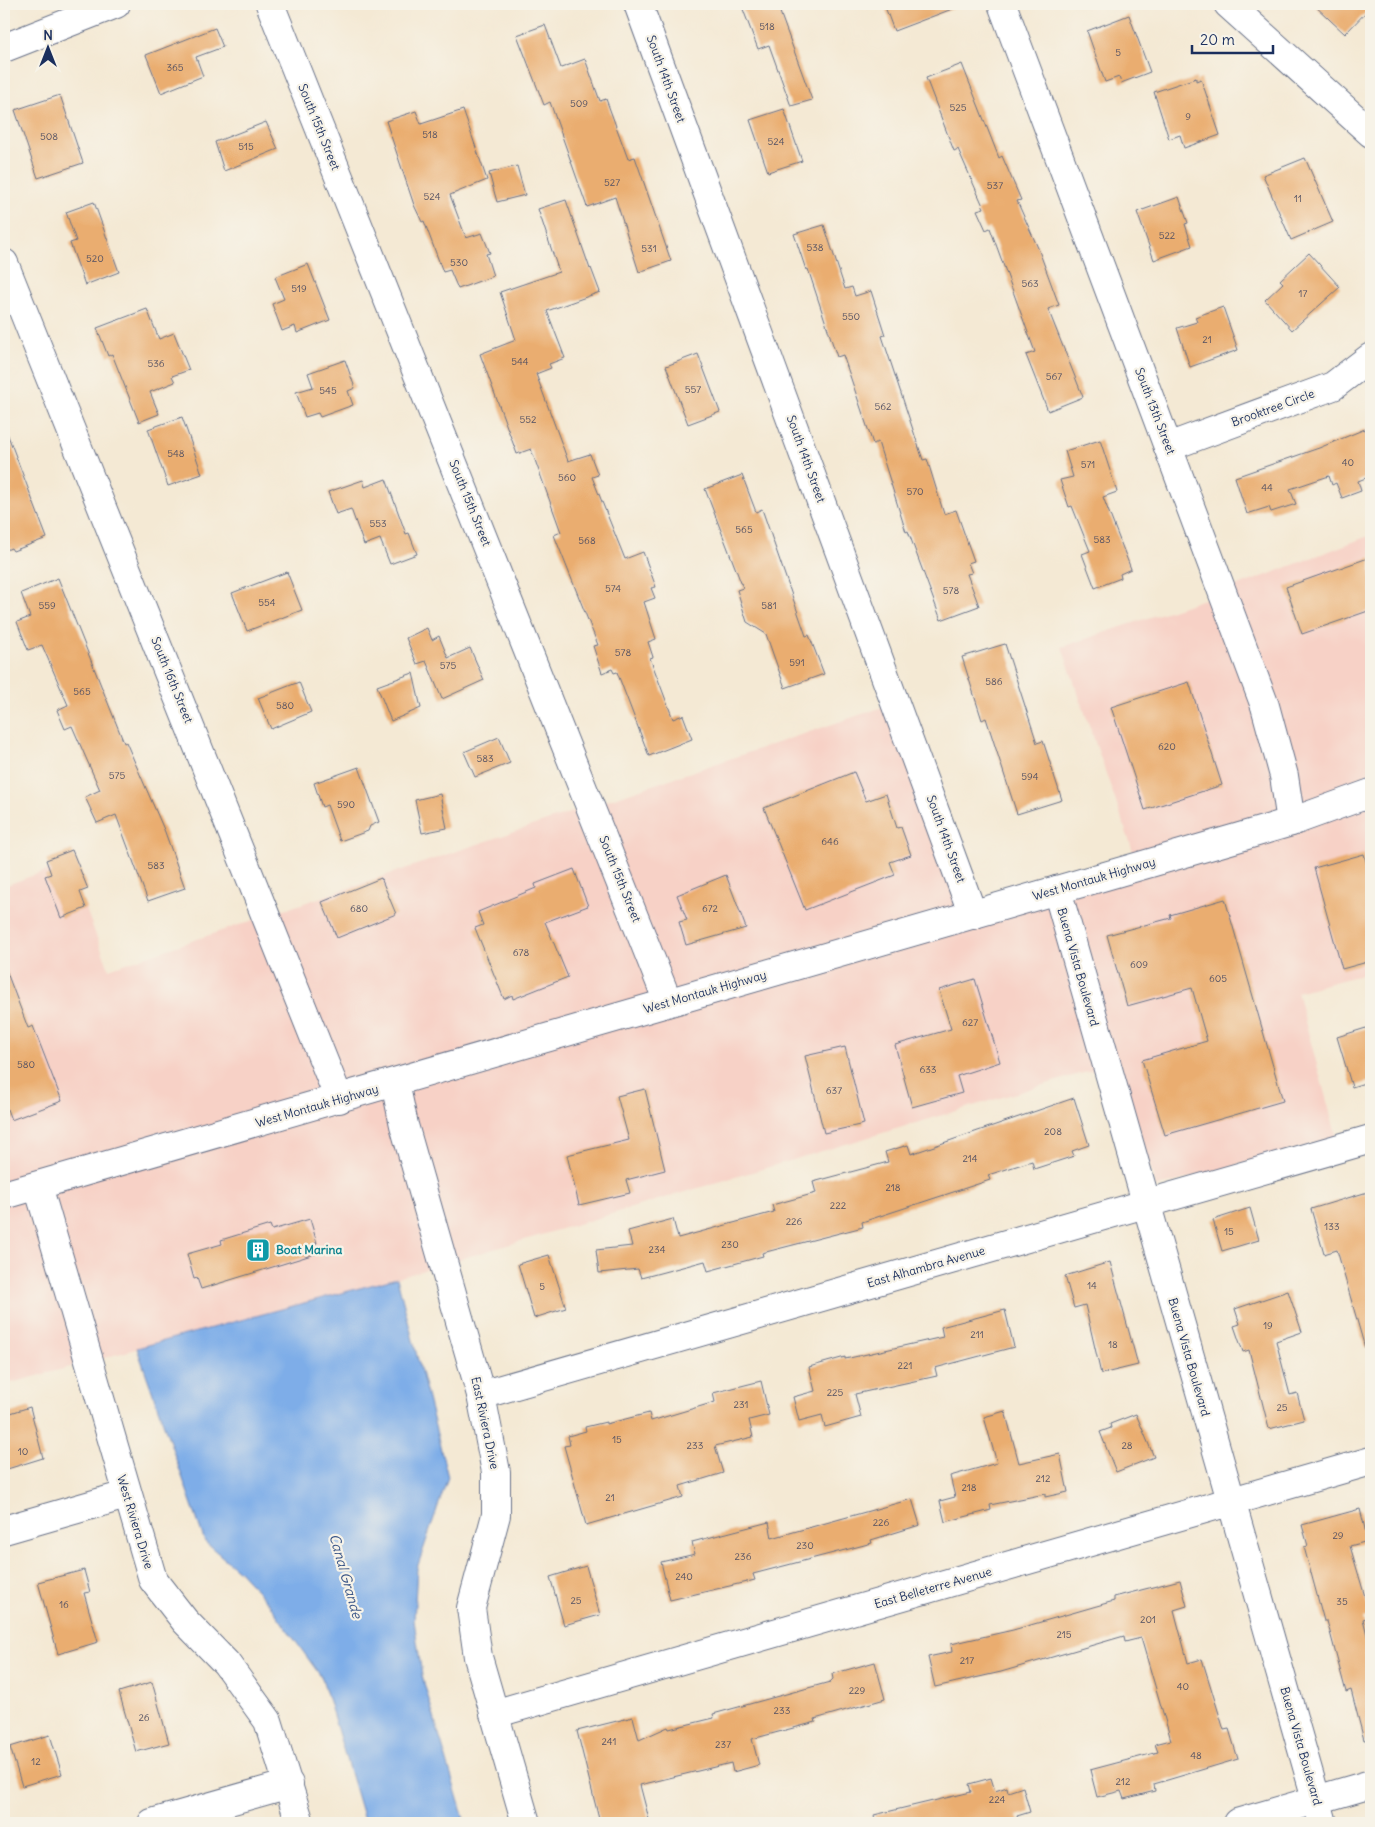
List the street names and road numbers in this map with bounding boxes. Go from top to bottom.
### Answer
street label: South 14th Street [644,33,689,125]
street label: South 15th Street [295,81,344,172]
street label: South 13th Street [1132,365,1179,456]
street label: Brooktree Circle [1229,386,1316,430]
street label: South 14th Street [784,413,829,505]
street label: South 15th Street [446,457,495,548]
street label: South 16th Street [148,634,197,725]
street label: South 14th Street [924,793,969,885]
street label: South 15th Street [596,833,645,924]
street label: West Montauk Highway [1031,854,1157,903]
street label: Buena Vista Boulevard [1054,906,1103,1028]
street label: West Montauk Highway [642,967,768,1016]
street label: West Montauk Highway [254,1081,380,1130]
street label: East Alhambra Avenue [865,1242,987,1291]
street label: Buena Vista Boulevard [1165,1296,1214,1418]
street label: East Riviera Drive [468,1375,503,1471]
street label: West Riviera Drive [114,1473,157,1571]
street label: East Belleterre Avenue [872,1564,993,1611]
street label: Buena Vista Boulevard [1277,1685,1326,1807]

